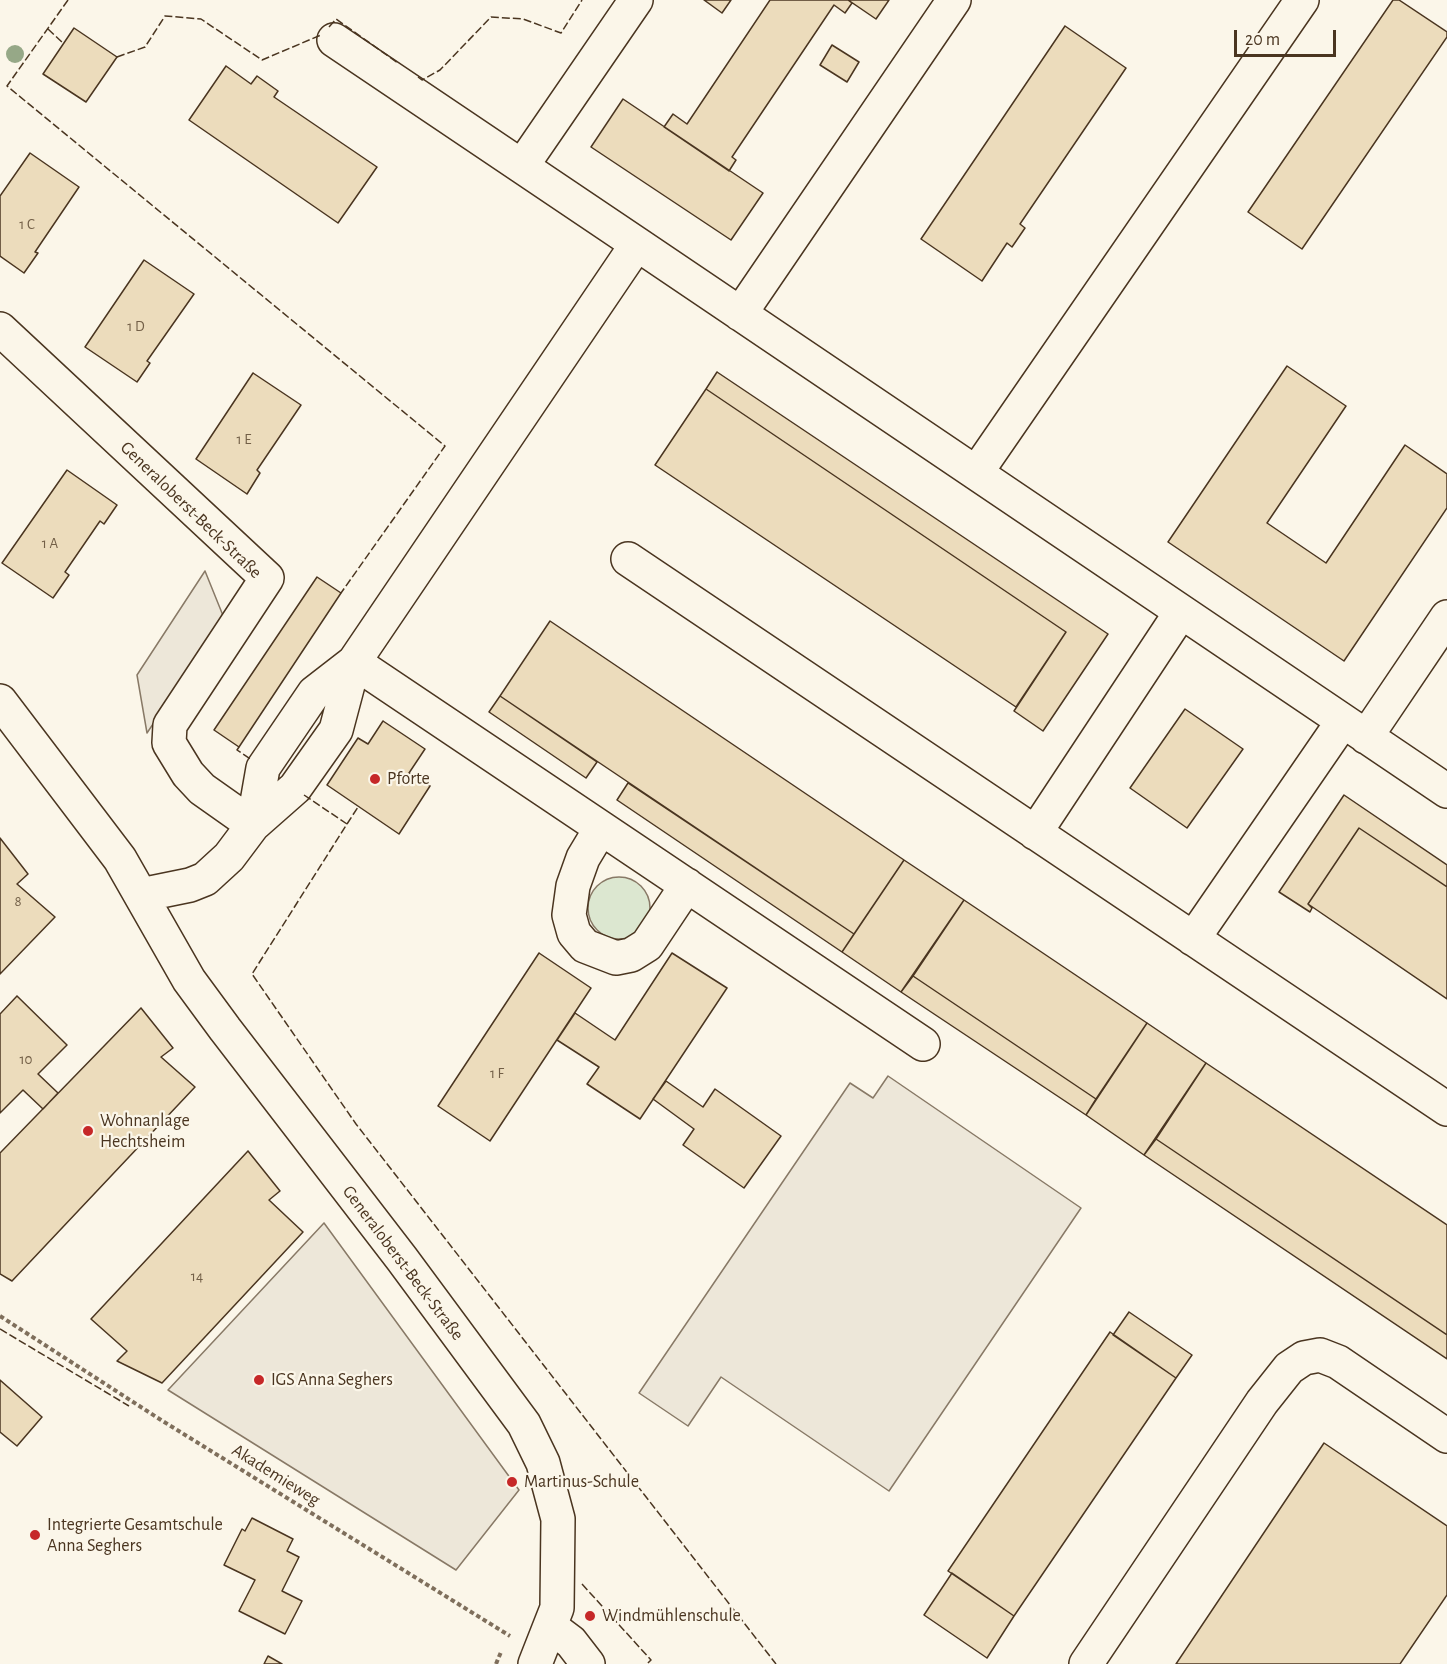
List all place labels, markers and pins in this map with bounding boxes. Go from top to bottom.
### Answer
place label: Pforte [387,768,430,790]
marker: Pforte [368,772,382,786]
place label: Wohnanlage Hechtsheim [100,1110,190,1152]
marker: Wohnanlage Hechtsheim [81,1124,95,1138]
place label: IGS Anna Seghers [271,1369,393,1391]
marker: IGS Anna Seghers [252,1373,266,1387]
place label: Martinus-Schule [524,1471,639,1493]
marker: Martinus-Schule [505,1475,519,1489]
place label: Integrierte Gesamtschule Anna Seghers [47,1514,223,1556]
marker: Integrierte Gesamtschule Anna Seghers [28,1528,42,1542]
place label: Windmühlenschule [602,1605,741,1627]
marker: Windmühlenschule [583,1609,597,1623]

